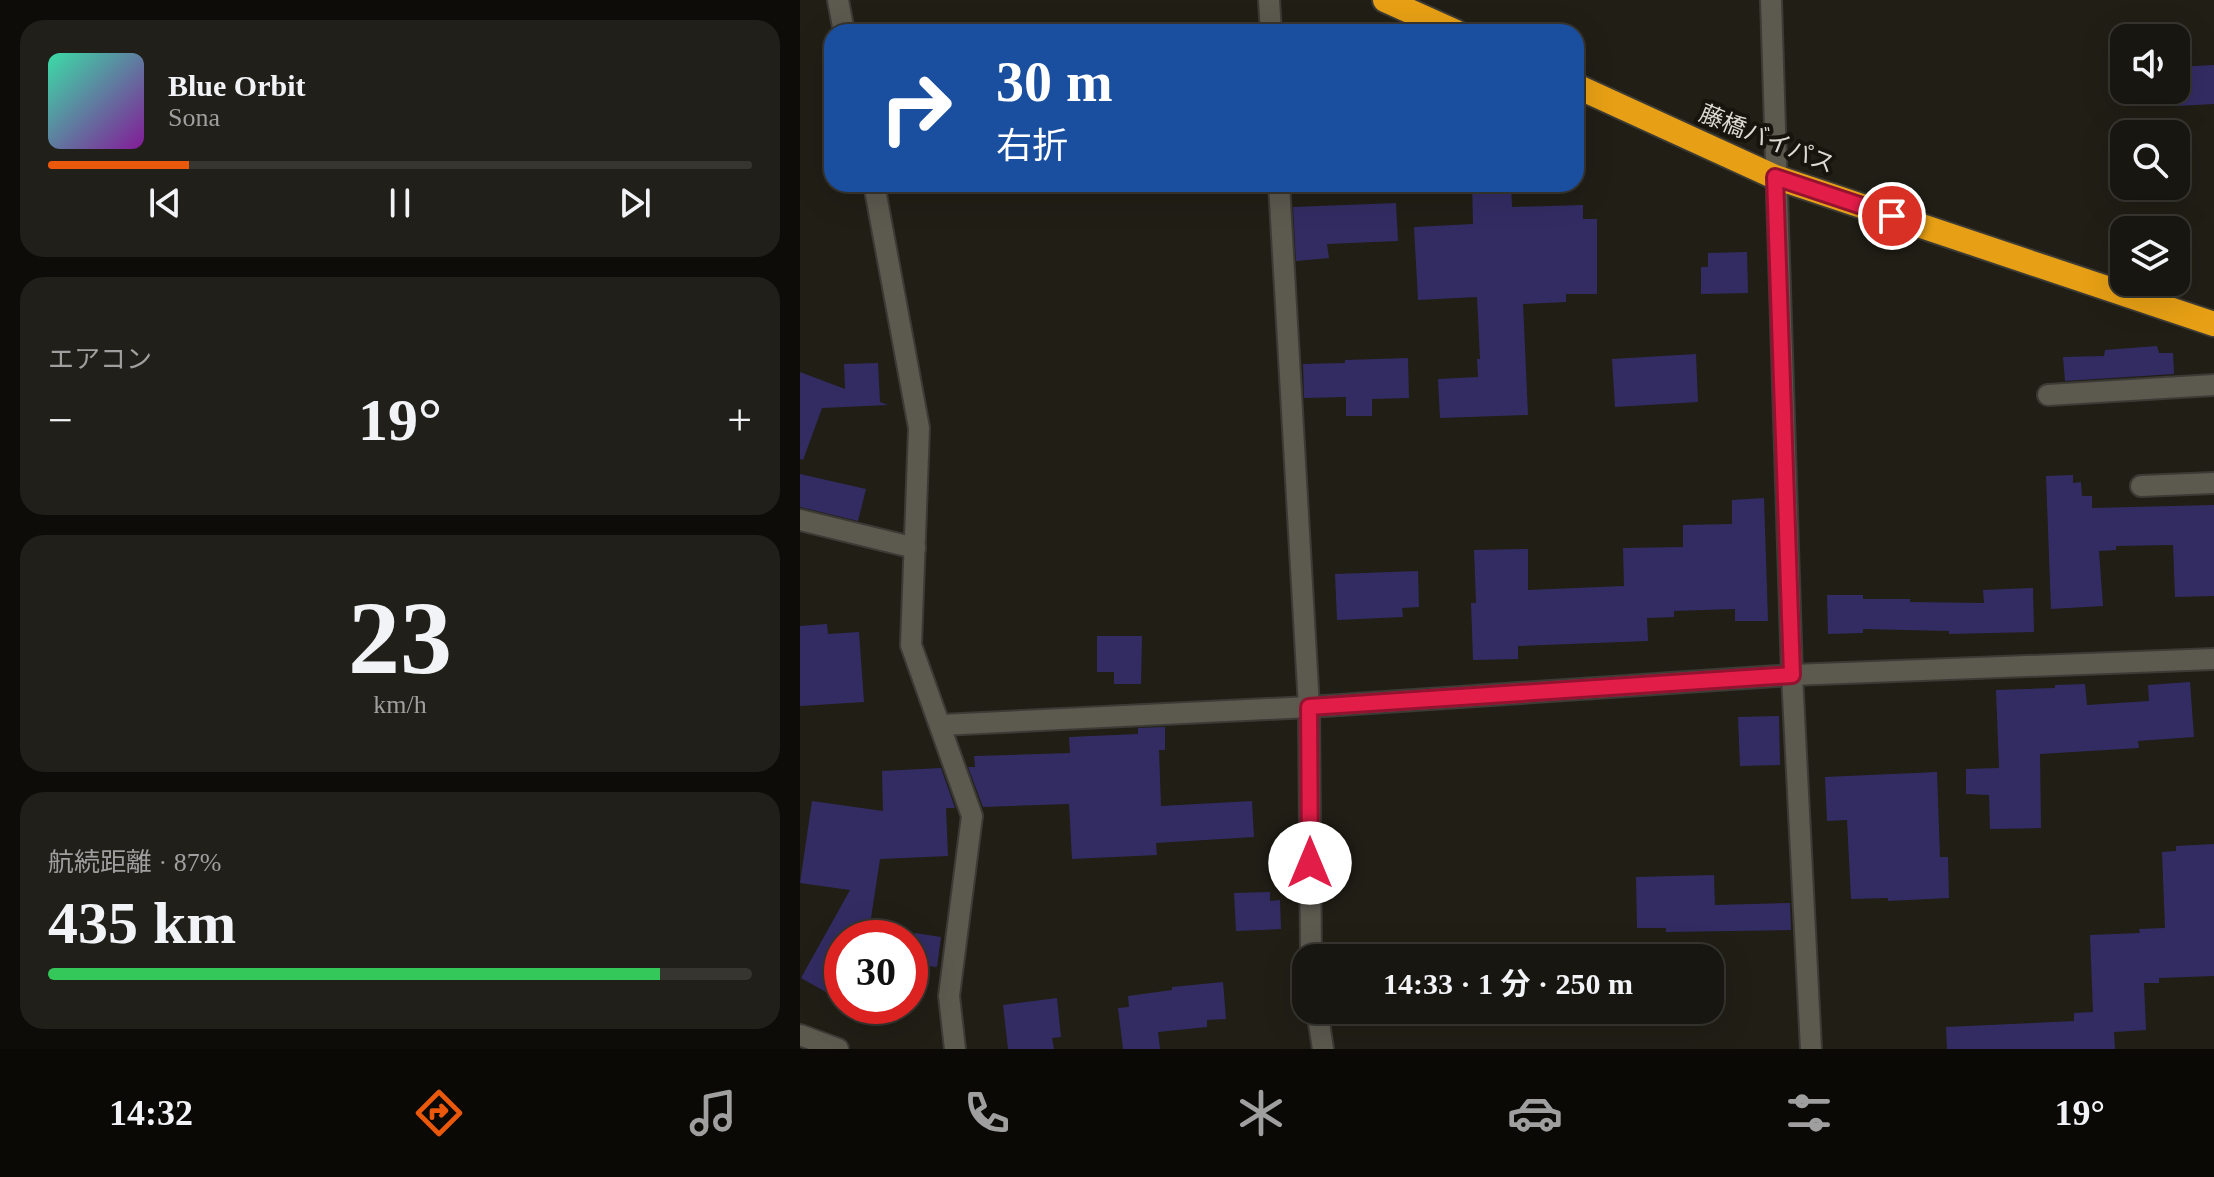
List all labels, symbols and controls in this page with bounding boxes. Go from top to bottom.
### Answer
map controls [2110,24,2190,296]
button: sound [2110,24,2190,104]
text: 30 m [996,51,1113,113]
icon: right [864,56,968,160]
text: Blue Orbit [168,69,306,102]
street label: 藤橋バイパス [1696,100,1838,178]
text: Sona [168,103,220,132]
button: search [2110,120,2190,200]
text: 右折 [996,126,1068,166]
icon: previous [143,181,187,225]
icon: pause [378,181,422,225]
icon: next [613,181,657,225]
pin [1858,182,1926,250]
icon: arrive [1870,194,1914,238]
button: layers [2110,216,2190,296]
text: エアコン [48,345,152,374]
text: 19° [358,387,442,453]
text: − [48,396,73,445]
text: + [727,396,752,445]
text: 23 [348,580,452,695]
text: km/h [373,690,427,719]
position arrow [1268,821,1352,905]
text: 航続距離 · 87% [48,848,221,877]
text: 435 km [48,890,236,956]
speed limit sign: 30 [824,920,928,1024]
text: 14:33 · 1 分 · 250 m [1383,967,1633,1000]
icon: directions [411,1085,467,1141]
icon: music [685,1085,741,1141]
icon: phone [959,1085,1015,1141]
icon: climate [1233,1085,1289,1141]
icon: car [1507,1085,1563,1141]
icon: filters [1781,1085,1837,1141]
text: 14:32 [109,1093,193,1133]
text: 19° [2055,1093,2105,1133]

